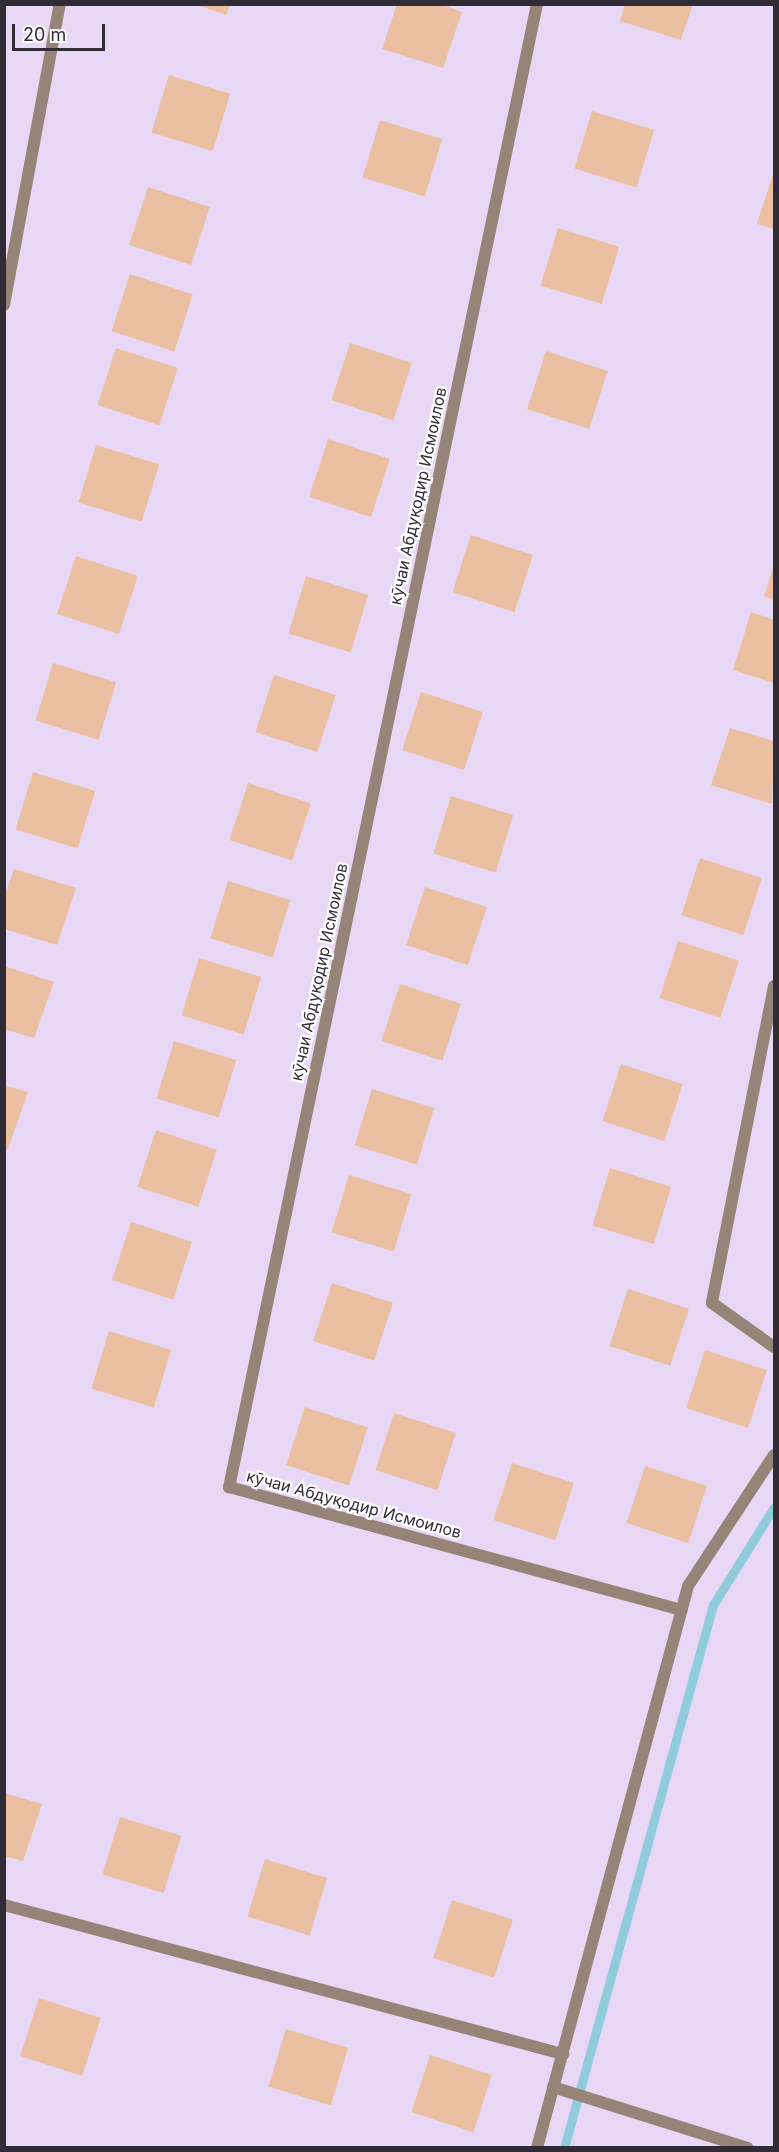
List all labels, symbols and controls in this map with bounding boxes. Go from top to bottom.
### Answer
scale bar [15,12,108,50]
text: 20 m [23,24,66,45]
street label: кӯчаи Абдуқодир Исмоилов [386,386,450,606]
street label: кӯчаи Абдуқодир Исмоилов [287,862,351,1082]
street label: кӯчаи Абдуқодир Исмоилов [244,1466,464,1542]

